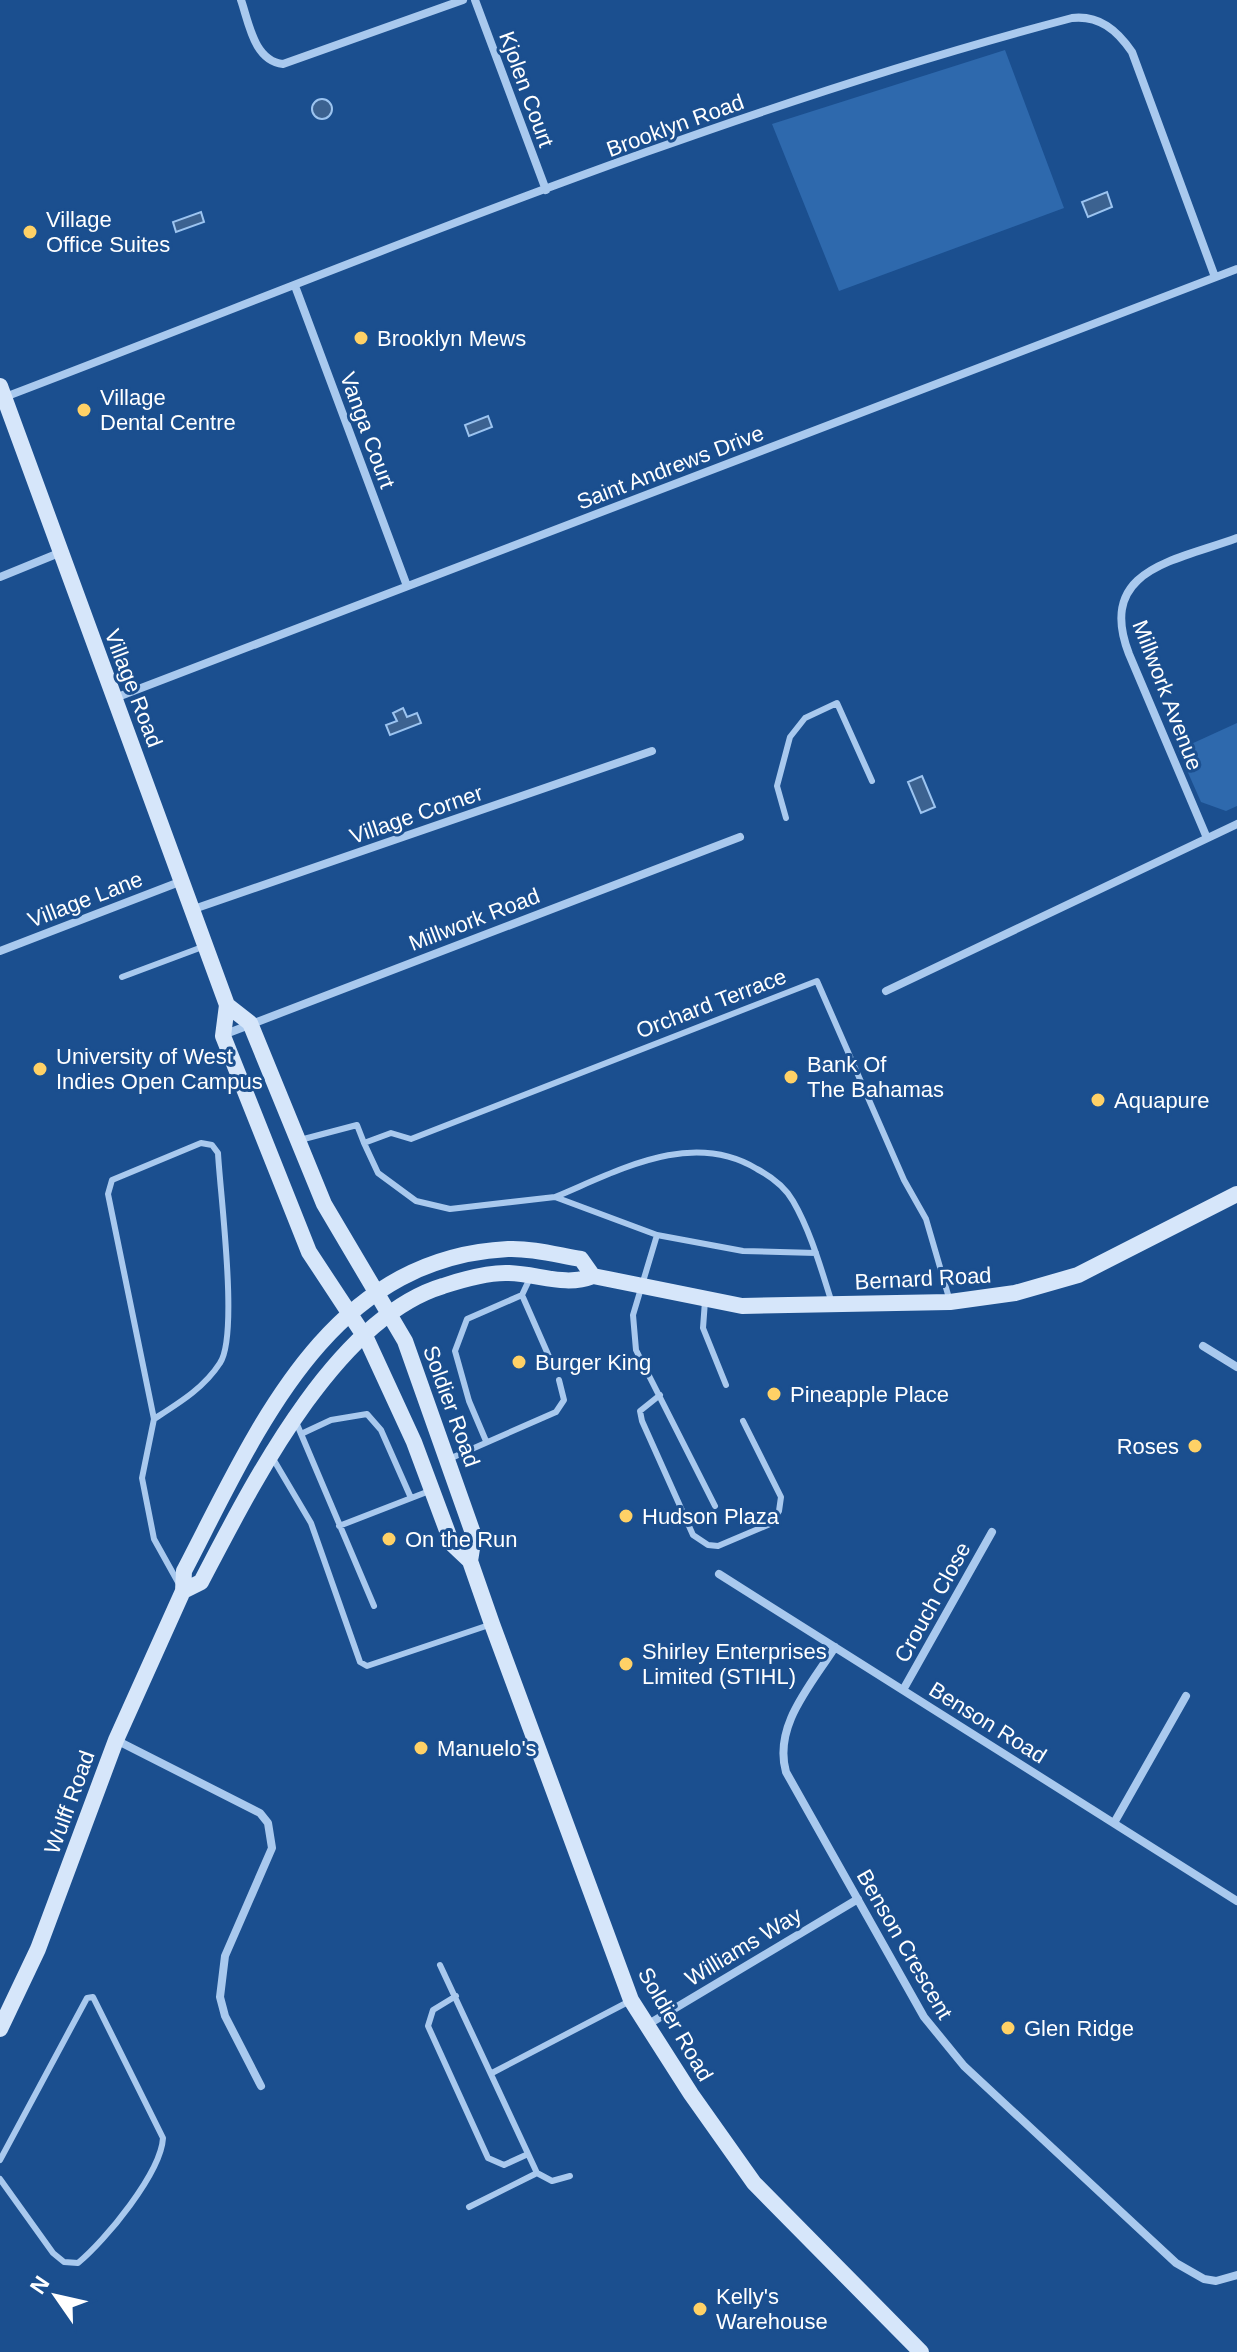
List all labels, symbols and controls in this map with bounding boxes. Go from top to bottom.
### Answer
street label: Kjolen Court [494,28,559,150]
street label: Brooklyn Road [603,89,747,162]
place label: Village Office Suites [46,207,170,257]
marker: Village Office Suites [21,223,39,241]
place label: Brooklyn Mews [377,326,526,351]
marker: Brooklyn Mews [352,329,370,347]
street label: Vanga Court [335,369,400,492]
place label: Village Dental Centre [100,385,236,435]
marker: Village Dental Centre [75,401,93,419]
street label: Saint Andrews Drive [573,420,767,515]
street label: Millwork Avenue [1127,617,1208,774]
street label: Village Road [100,626,167,751]
street label: Village Corner [346,780,486,849]
street label: Village Lane [24,866,146,933]
street label: Millwork Road [405,883,543,956]
street label: Orchard Terrace [633,963,790,1044]
place label: University of West Indies Open Campus [56,1044,263,1094]
place label: Bank Of The Bahamas [807,1052,944,1102]
marker: University of West Indies Open Campus [31,1060,49,1078]
marker: Bank Of The Bahamas [782,1068,800,1086]
place label: Aquapure [1114,1088,1209,1113]
marker: Aquapure [1089,1091,1107,1109]
street label: Bernard Road [854,1262,992,1295]
street label: Soldier Road [418,1342,485,1470]
place label: Burger King [535,1350,651,1375]
marker: Burger King [510,1353,528,1371]
place label: Pineapple Place [790,1382,949,1407]
marker: Pineapple Place [765,1385,783,1403]
place label: Roses [1117,1434,1179,1459]
marker: Roses [1186,1437,1204,1455]
place label: Hudson Plaza [642,1504,780,1529]
marker: Hudson Plaza [617,1507,635,1525]
place label: On the Run [405,1527,518,1552]
marker: On the Run [380,1530,398,1548]
street label: Crouch Close [889,1538,976,1667]
place label: Shirley Enterprises Limited (STIHL) [642,1639,827,1689]
marker: Shirley Enterprises Limited (STIHL) [617,1655,635,1673]
street label: Benson Road [925,1676,1051,1768]
place label: Manuelo's [437,1736,537,1761]
marker: Manuelo's [412,1739,430,1757]
street label: Wulff Road [39,1747,100,1857]
street label: Benson Crescent [852,1865,958,2024]
street label: Williams Way [681,1902,806,1991]
street label: Soldier Road [633,1963,718,2086]
place label: Glen Ridge [1024,2016,1134,2041]
marker: Glen Ridge [999,2019,1017,2037]
north arrow [16,2256,96,2336]
text: N [25,2272,55,2299]
place label: Kelly's Warehouse [716,2284,828,2334]
marker: Kelly's Warehouse [691,2300,709,2318]

